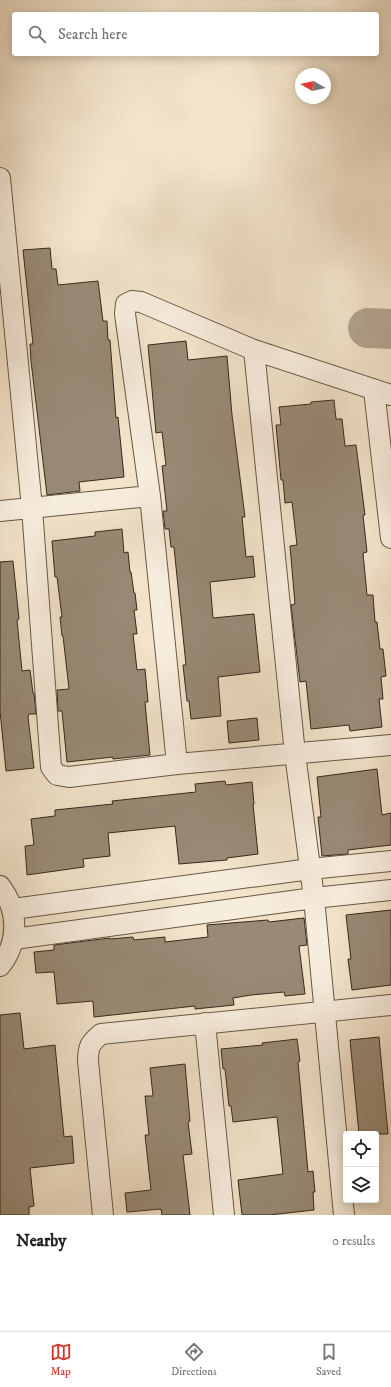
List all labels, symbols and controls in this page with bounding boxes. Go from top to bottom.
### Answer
search box [12,12,379,56]
icon: search [26,23,48,45]
text: Search here [58,25,127,44]
north arrow [295,68,331,104]
map controls [343,1131,379,1203]
button: locate [343,1131,379,1167]
button: layers [343,1167,379,1203]
text: Nearby [16,1230,66,1252]
text: 0 results [332,1233,375,1249]
tab: Map [50,1341,72,1379]
tab: Directions [171,1341,217,1379]
tab: Saved [316,1341,341,1379]

